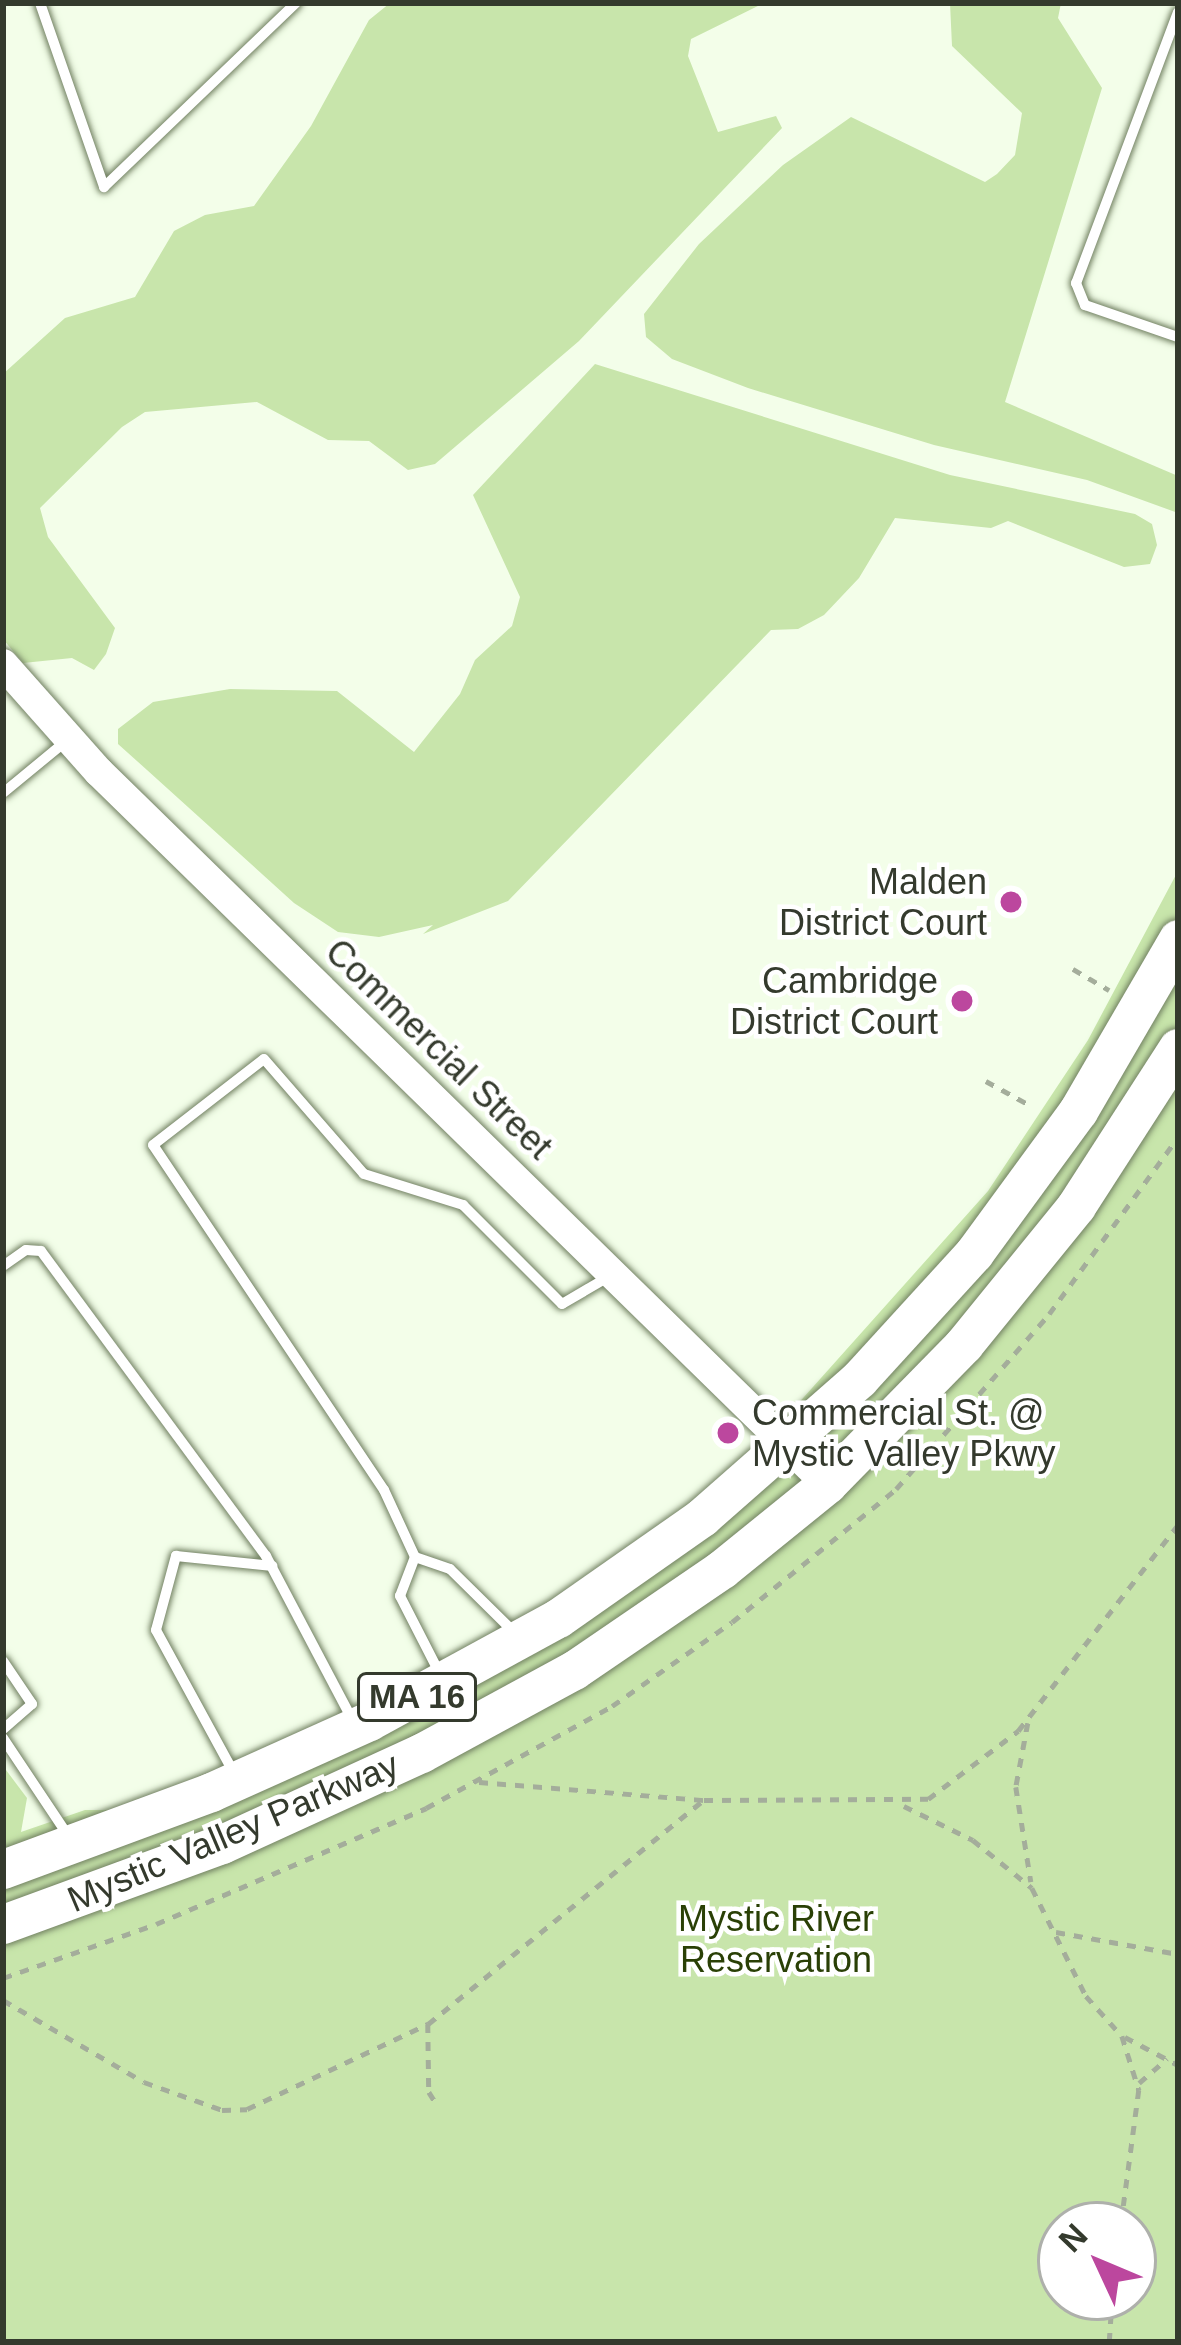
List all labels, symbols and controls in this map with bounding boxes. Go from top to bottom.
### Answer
place label: Malden District Court [779,859,987,944]
marker: Malden District Court [998,889,1024,915]
street label: Commercial Street [317,930,561,1168]
place label: Cambridge District Court [730,958,938,1043]
marker: Cambridge District Court [949,988,975,1014]
place label: Commercial St. @ Mystic Valley Pkwy [752,1390,1055,1475]
marker: Commercial St. @ Mystic Valley Pkwy [715,1420,741,1446]
road number: MA 16 [354,1670,480,1724]
street label: Mystic Valley Parkway [61,1743,405,1921]
park label: Mystic River Reservation [678,1896,874,1981]
north arrow [1037,2201,1157,2321]
text: N [1051,2216,1094,2259]

